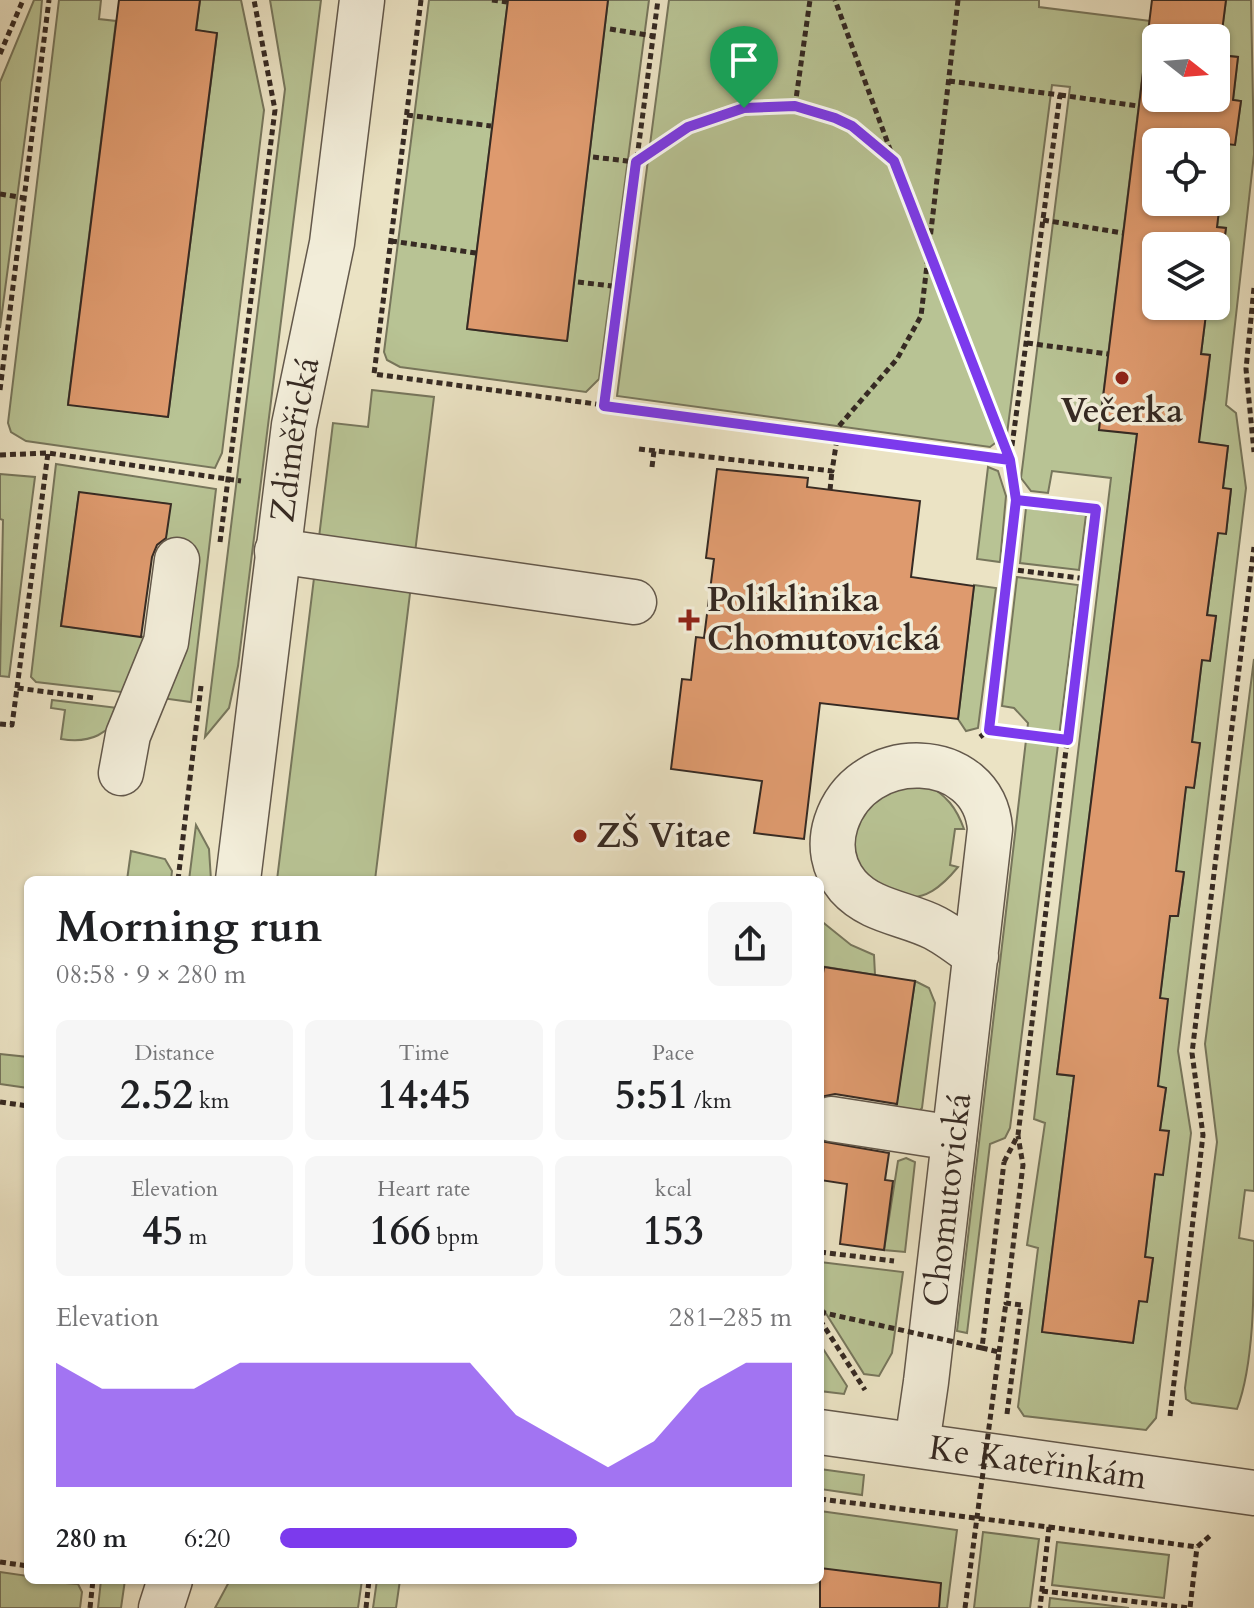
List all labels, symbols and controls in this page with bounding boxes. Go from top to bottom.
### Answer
north arrow [1142,24,1230,112]
map controls [1142,24,1230,320]
pin [710,26,778,108]
icon: arrive [722,38,766,82]
button: locate [1142,128,1230,216]
button: layers [1142,232,1230,320]
street label: Zdiměřická [259,353,331,525]
marker: Večerka [1113,369,1131,387]
place label: Večerka [1061,388,1183,434]
place label: Poliklinika Chomutovická [707,577,941,662]
marker: Poliklinika Chomutovická [678,609,700,631]
place label: ZŠ Vitae [596,813,731,859]
marker: ZŠ Vitae [571,827,589,845]
text: Morning run [56,897,322,957]
button: share [708,902,792,986]
text: 08:58 · 9 × 280 m [56,957,246,992]
text: Distance [134,1038,215,1068]
text: Time [399,1038,449,1068]
text: Pace [652,1038,695,1068]
text: 2.52 [120,1068,193,1123]
text: 14:45 [377,1068,471,1123]
text: 5:51 [615,1068,688,1123]
text: km [193,1086,229,1116]
text: /km [688,1086,732,1116]
street label: Chomutovická [912,1090,982,1309]
text: Elevation [131,1174,218,1204]
text: Heart rate [377,1174,471,1204]
text: kcal [655,1174,692,1204]
text: 45 [142,1204,183,1259]
text: 166 [369,1204,431,1259]
text: 153 [643,1204,704,1259]
text: m [183,1222,207,1252]
text: bpm [431,1222,479,1252]
text: Elevation [56,1300,159,1335]
text: 281–285 m [669,1300,792,1335]
street label: Ke Kateřinkám [926,1425,1150,1501]
text: 280 m [56,1521,127,1556]
text: 6:20 [184,1521,231,1556]

